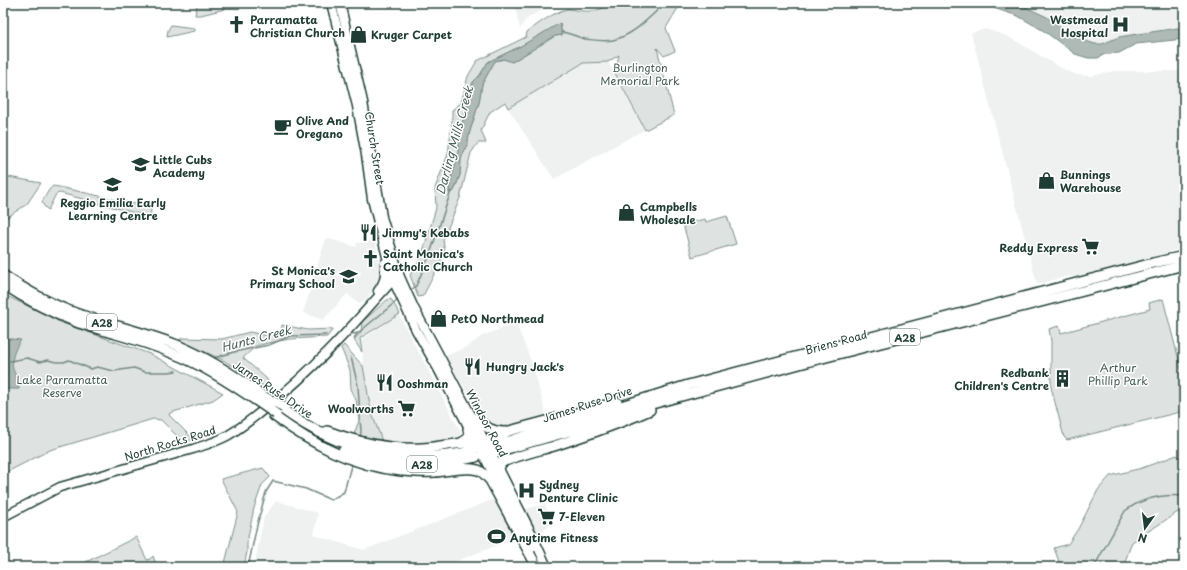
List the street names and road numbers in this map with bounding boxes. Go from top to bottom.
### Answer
street label: Church Street [361,110,389,186]
road number: A28 [87,314,117,330]
street label: Briens Road [803,326,869,358]
road number: A28 [890,329,920,345]
street label: James Ruse Drive [230,356,317,422]
street label: James Ruse Drive [540,381,634,427]
street label: Windsor Road [462,386,512,460]
street label: North Rocks Road [122,421,218,465]
road number: A28 [407,456,437,472]

